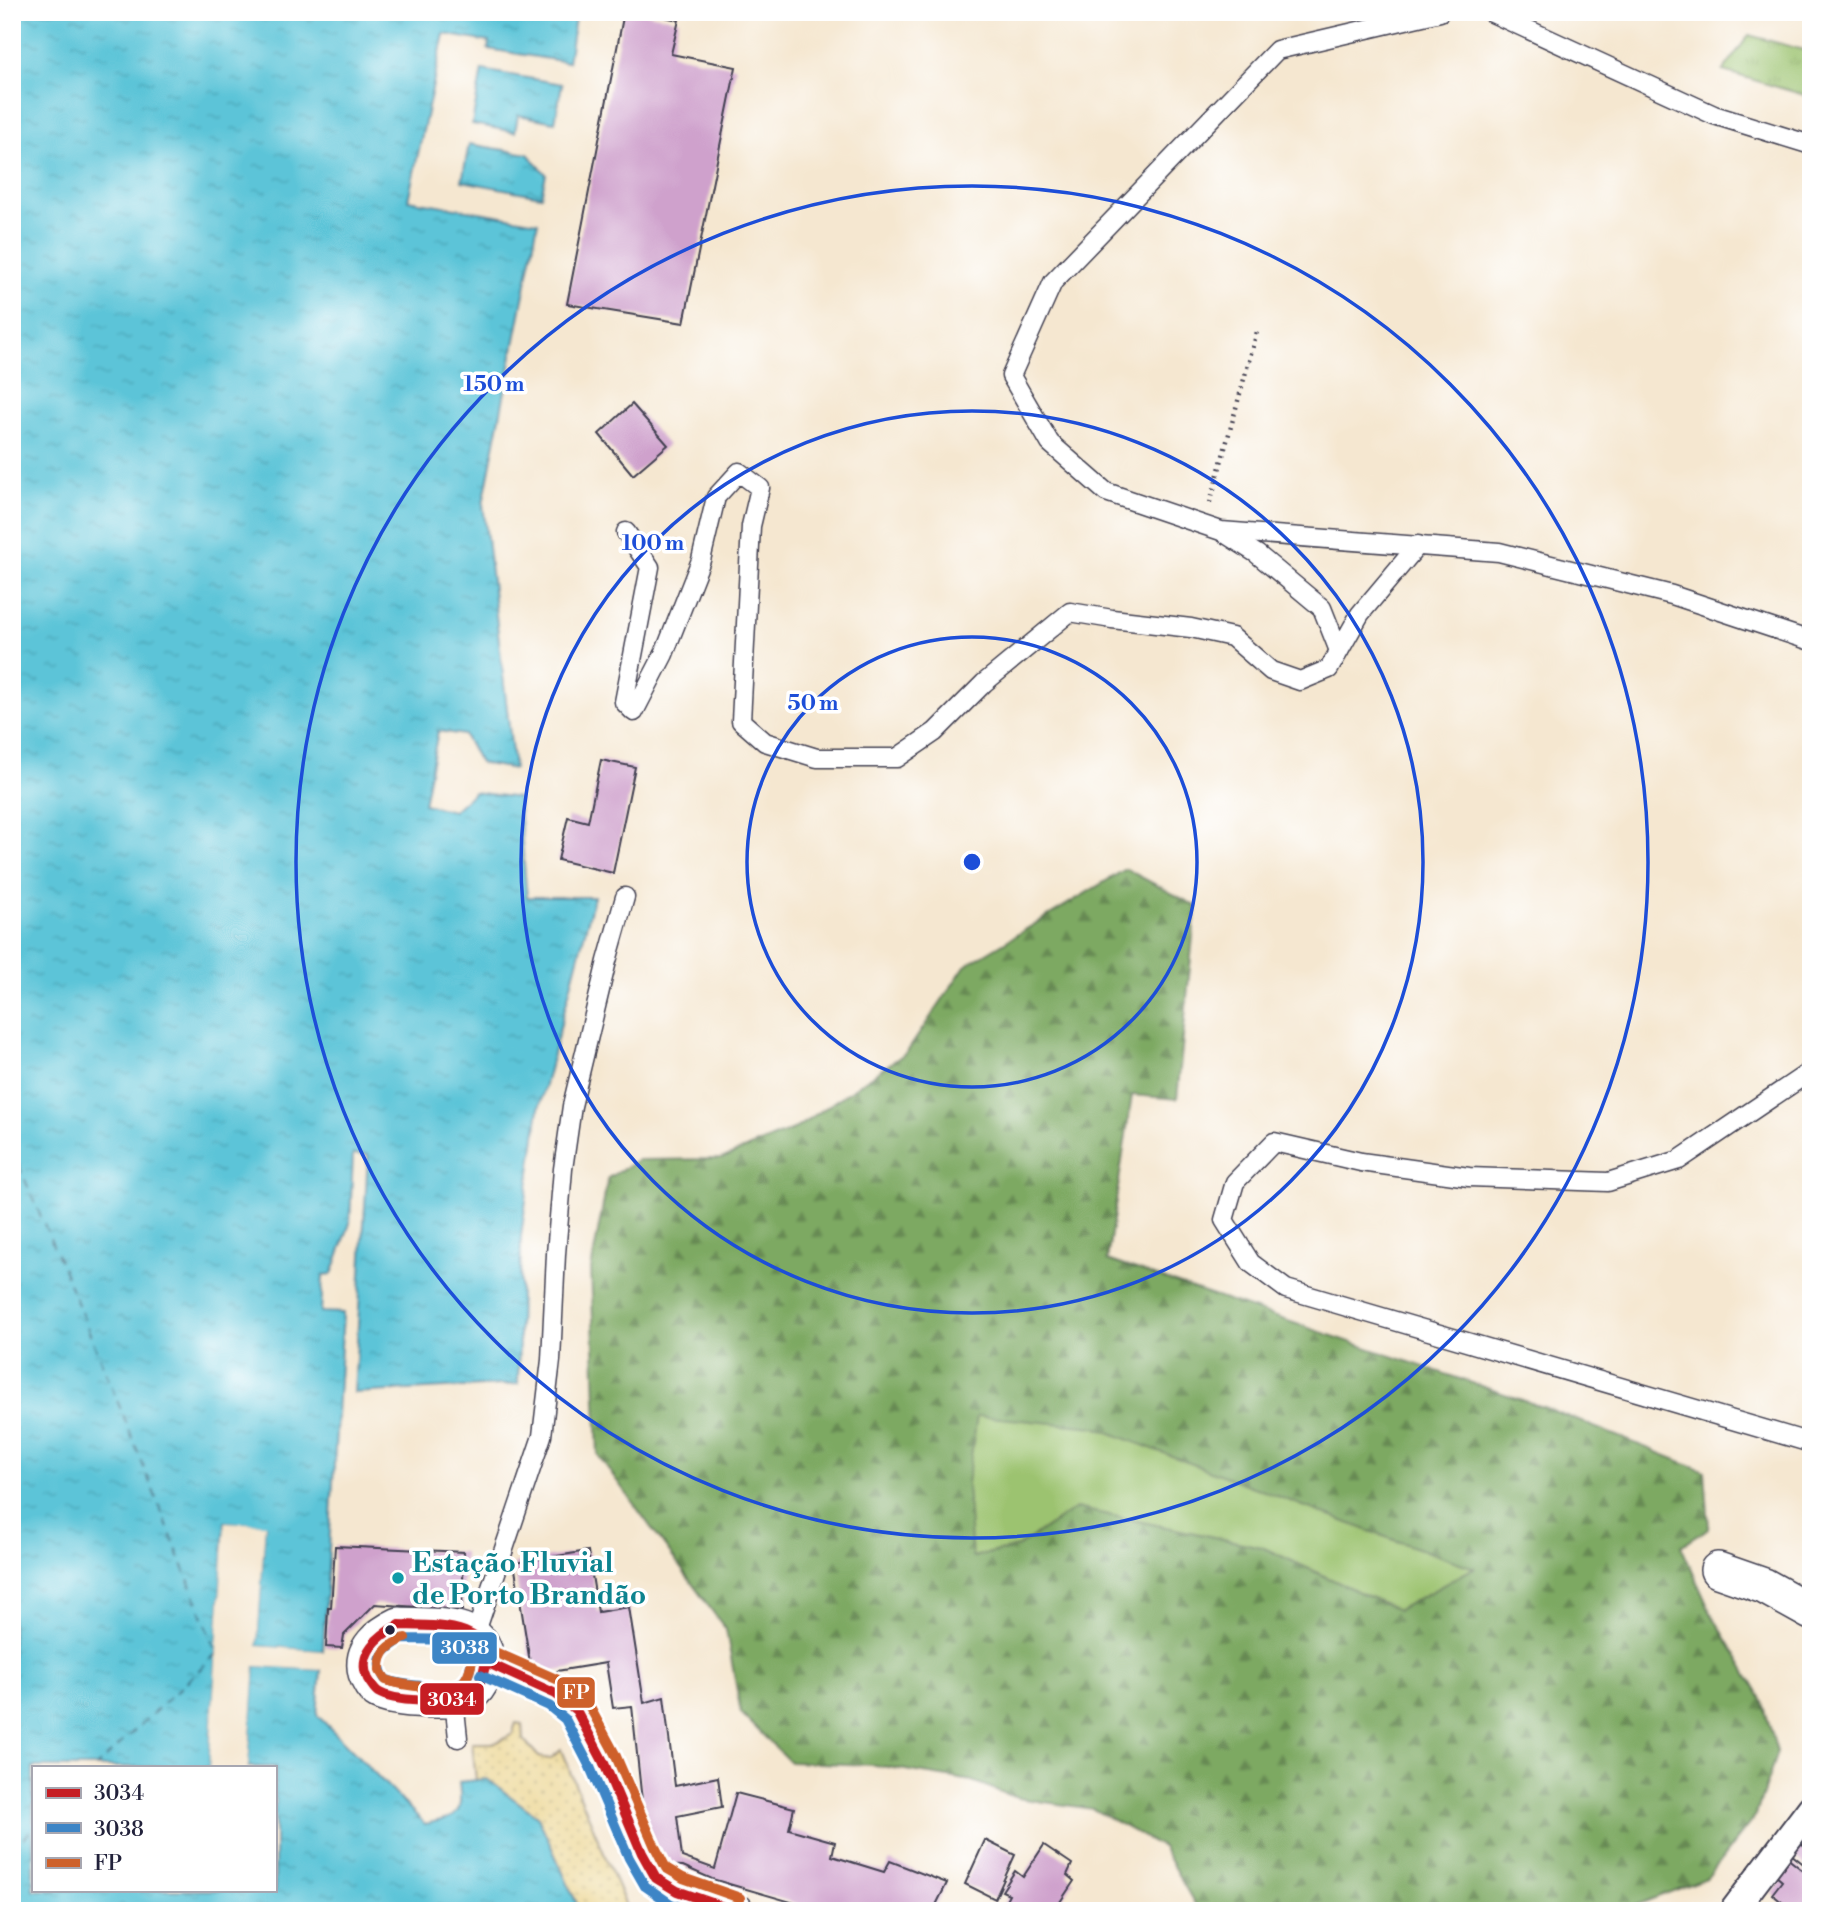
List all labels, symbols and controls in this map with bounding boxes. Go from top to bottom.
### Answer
text: 150 m [464,372,524,398]
text: 100 m [622,531,684,557]
text: 50 m [788,691,838,717]
centre of rings [960,850,984,874]
place label: Estação Fluvial de Porto Brandão [412,1546,646,1613]
marker: Estação Fluvial de Porto Brandão [390,1570,406,1586]
unlabelled marker [383,1623,397,1637]
line badge: 3038 [431,1631,498,1665]
text: 3038 [441,1636,489,1660]
line badge: FP [556,1676,596,1709]
text: FP [563,1681,590,1705]
line badge: 3034 [419,1682,485,1716]
text: 3034 [427,1688,477,1712]
legend [32,1766,276,1892]
text: 3034 [94,1781,144,1807]
text: 3038 [94,1817,144,1843]
text: FP [94,1851,122,1877]

